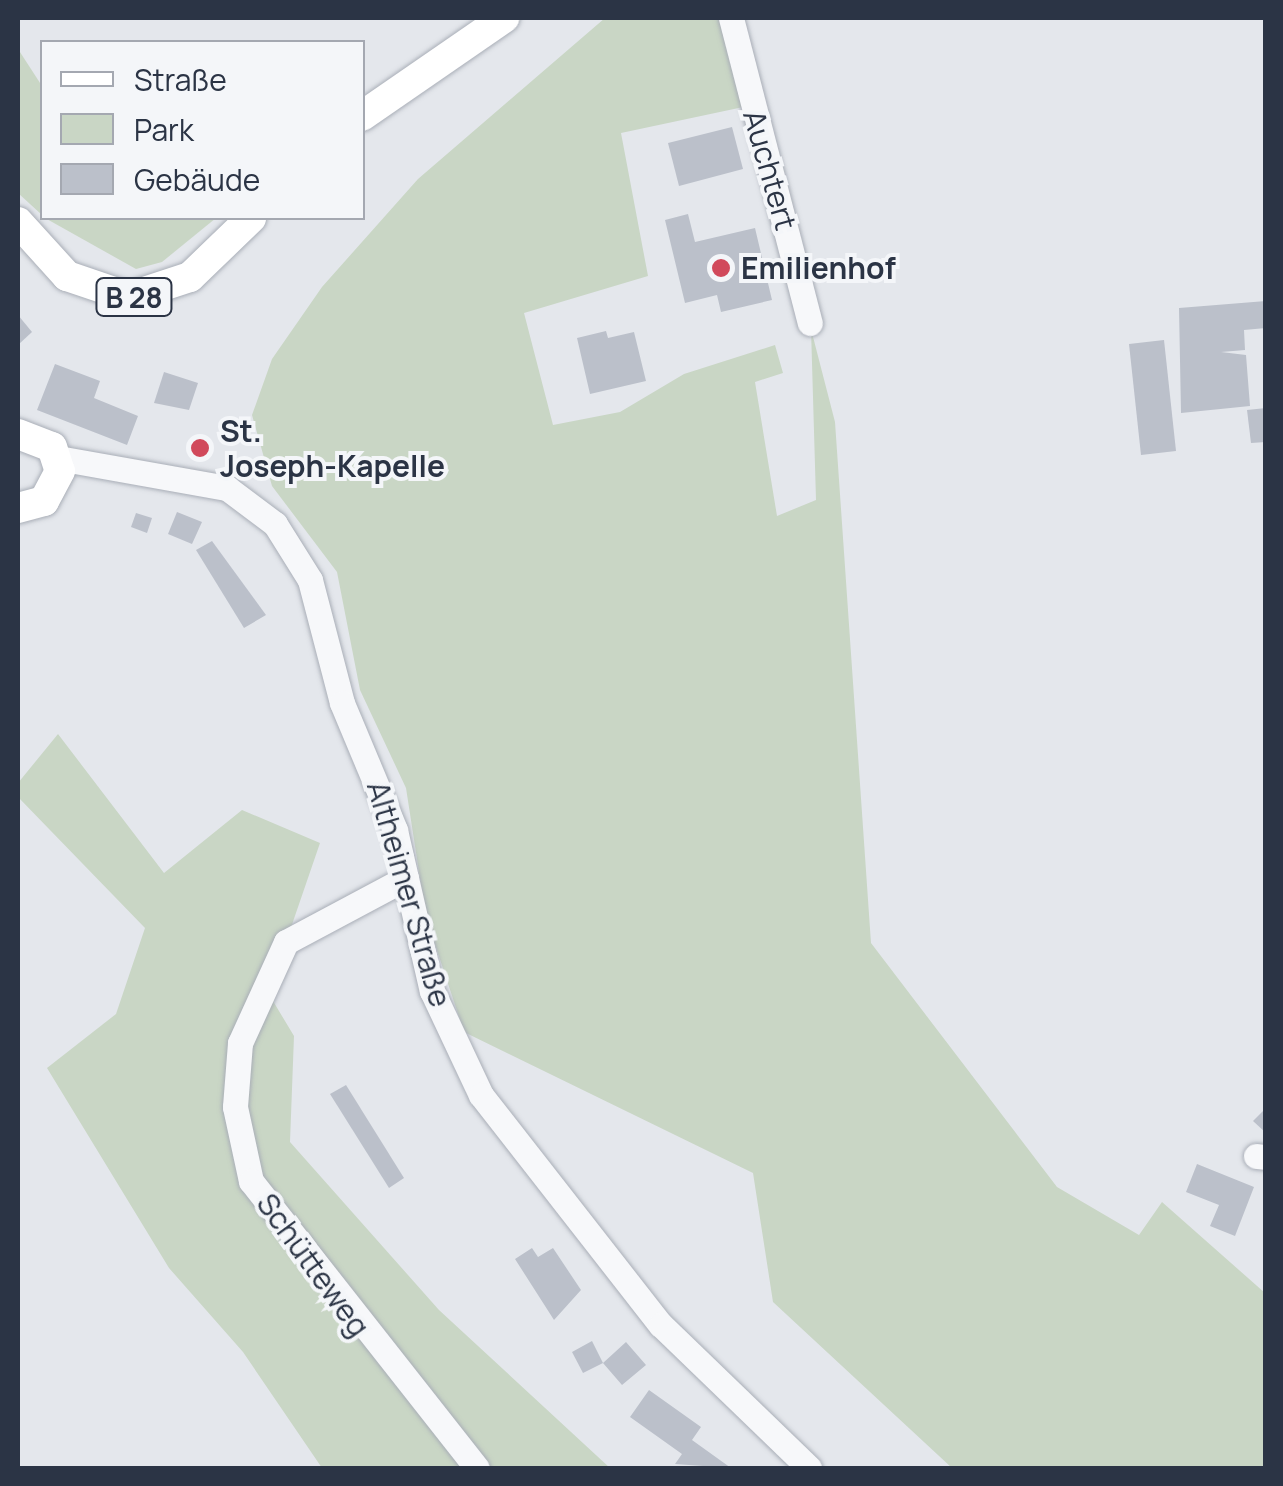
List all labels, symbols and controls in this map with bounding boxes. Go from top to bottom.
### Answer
legend [40,40,365,220]
text: Straße [134,59,227,100]
street label: Auchtert [736,106,804,234]
text: Park [134,109,194,150]
text: Gebäude [134,159,260,200]
place label: Emilienhof [741,250,896,286]
marker: Emilienhof [710,257,732,279]
road number: B 28 [94,274,174,320]
place label: St. Joseph-Kapelle [220,413,445,484]
marker: St. Joseph-Kapelle [189,437,211,459]
street label: Altheimer Straße [360,777,458,1011]
street label: Schütteweg [249,1187,377,1343]

